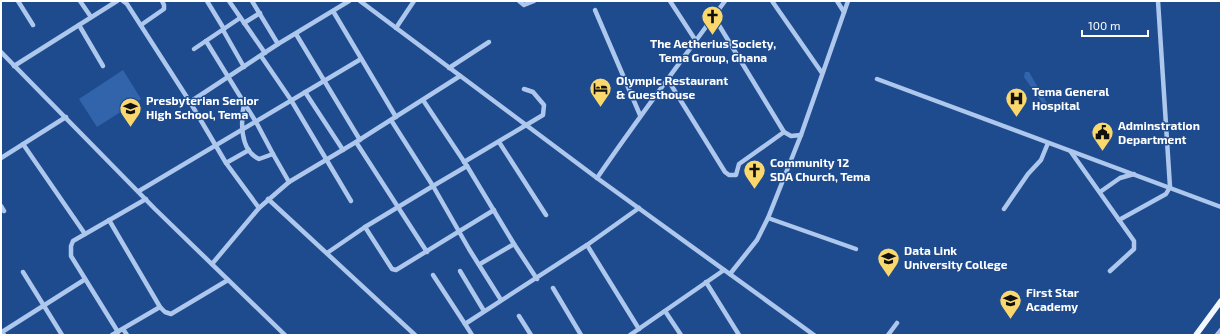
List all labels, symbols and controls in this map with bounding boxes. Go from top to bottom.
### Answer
church icon: The Aetherius Society, Tema Group, Ghana [700,4,726,37]
scale bar [1082,12,1148,38]
text: 100 m [1088,18,1120,32]
place label: The Aetherius Society, Tema Group, Ghana [650,36,776,64]
place label: Olympic Restaurant & Guesthouse [616,73,728,101]
hotel icon: Olympic Restaurant & Guesthouse [587,75,613,108]
place label: Tema General Hospital [1032,84,1109,112]
hospital icon: Tema General Hospital [1004,86,1030,119]
place label: Presbyterian Senior High School, Tema [146,93,259,121]
school or university icon: Presbyterian Senior High School, Tema [118,95,144,128]
place label: Adminstration Department [1118,118,1200,146]
public building icon: Adminstration Department [1090,120,1116,153]
place label: Community 12 SDA Church, Tema [770,155,871,183]
church icon: Community 12 SDA Church, Tema [741,157,767,190]
place label: Data Link University College [904,243,1008,272]
school or university icon: Data Link University College [875,245,901,278]
place label: First Star Academy [1026,285,1079,314]
school or university icon: First Star Academy [998,287,1024,320]

